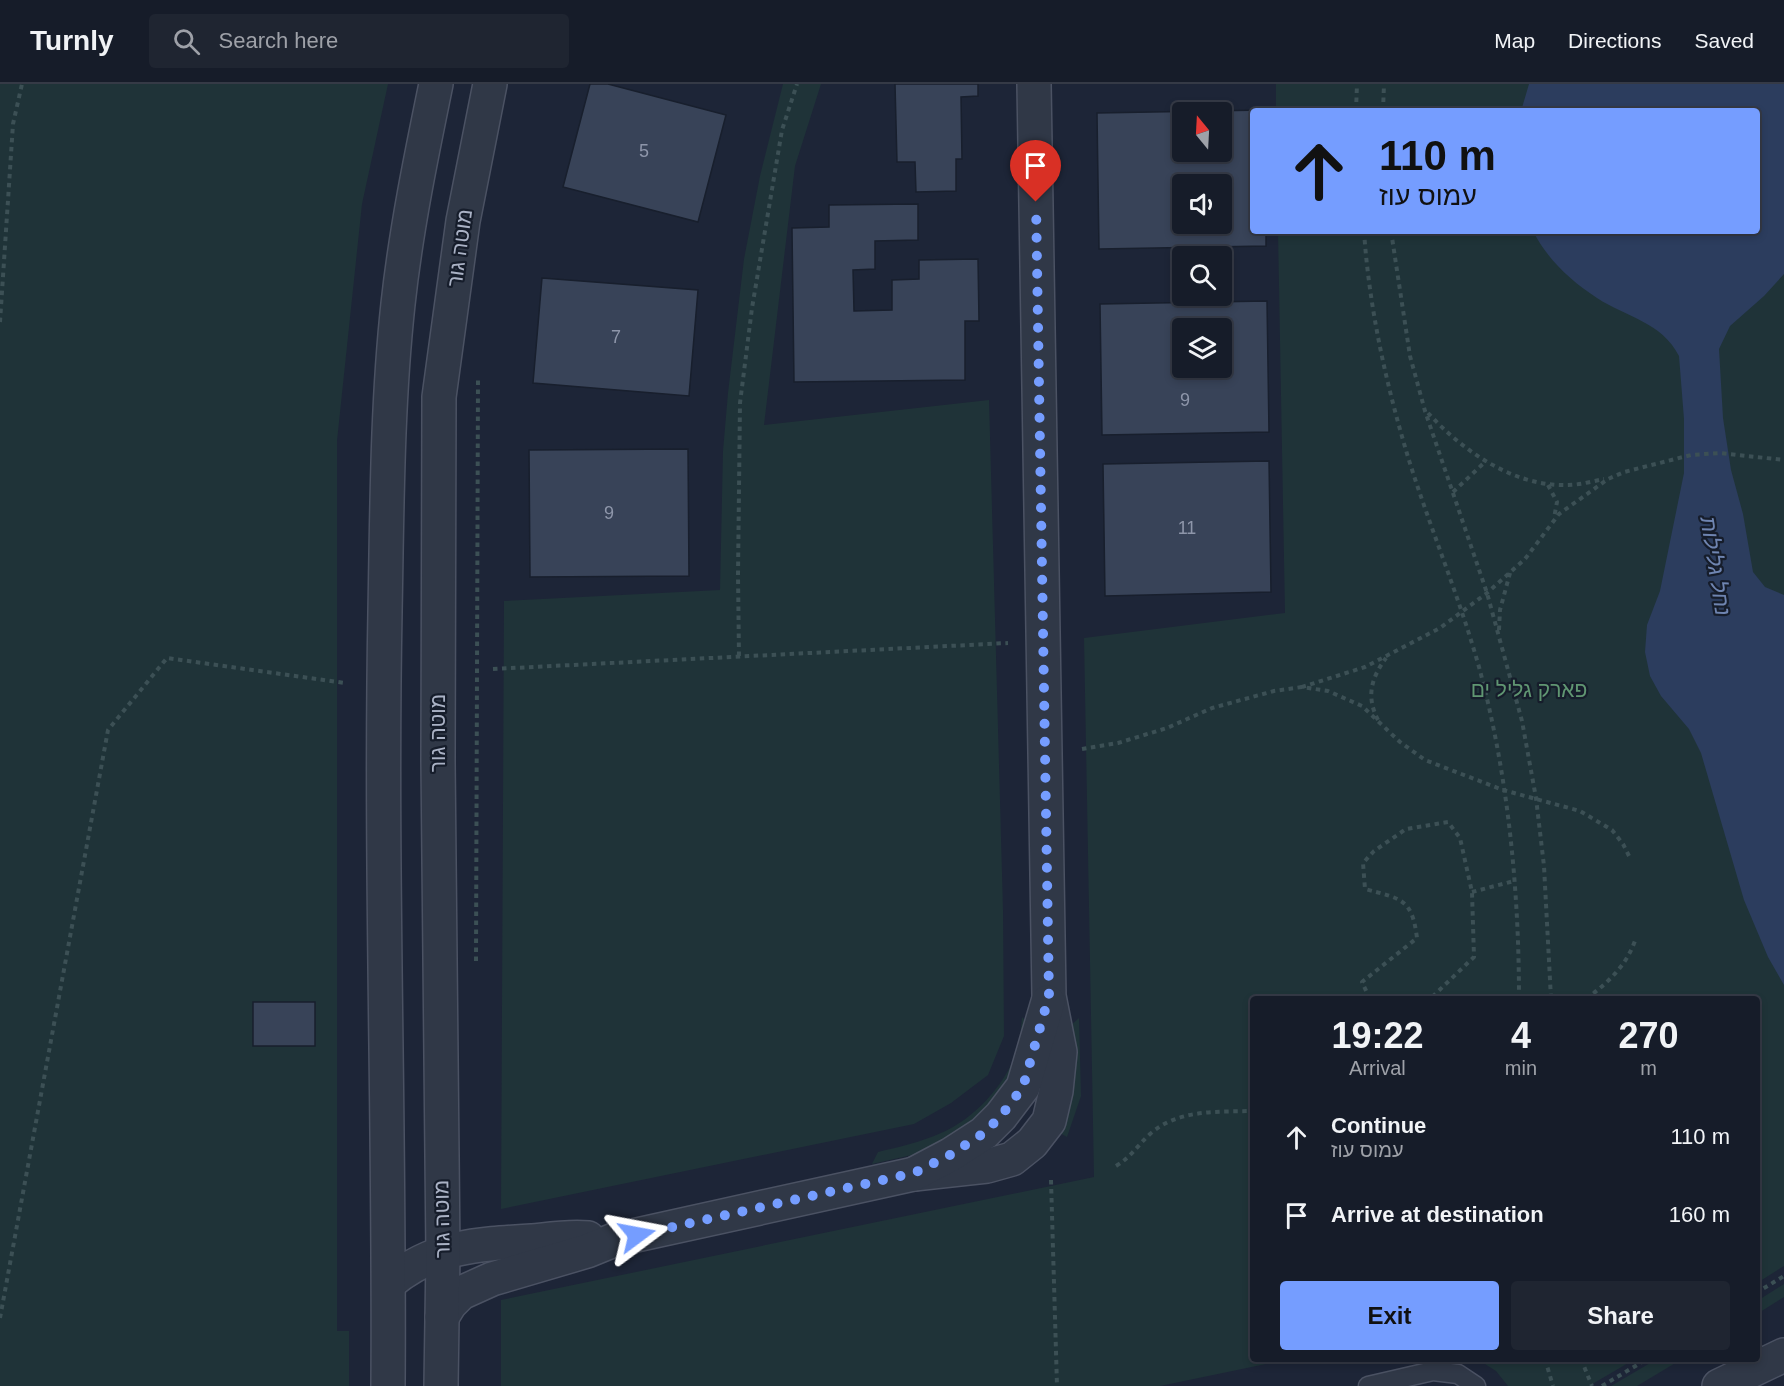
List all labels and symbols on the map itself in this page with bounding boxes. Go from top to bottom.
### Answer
north arrow [1172,102,1232,162]
pin [1010,140,1061,202]
house number: 5 [639,141,649,161]
street label: מוטה גור [443,208,476,288]
house number: 7 [611,327,621,347]
house number: 9 [1180,390,1190,410]
house number: 9 [604,503,614,523]
water label: נחל גלילות [1695,514,1736,617]
house number: 11 [1178,518,1196,538]
park label: פארק גליל ים [1471,678,1587,701]
street label: מוטה גור [426,694,449,772]
street label: מוטה גור [429,1180,454,1258]
position arrow [605,1203,669,1267]

